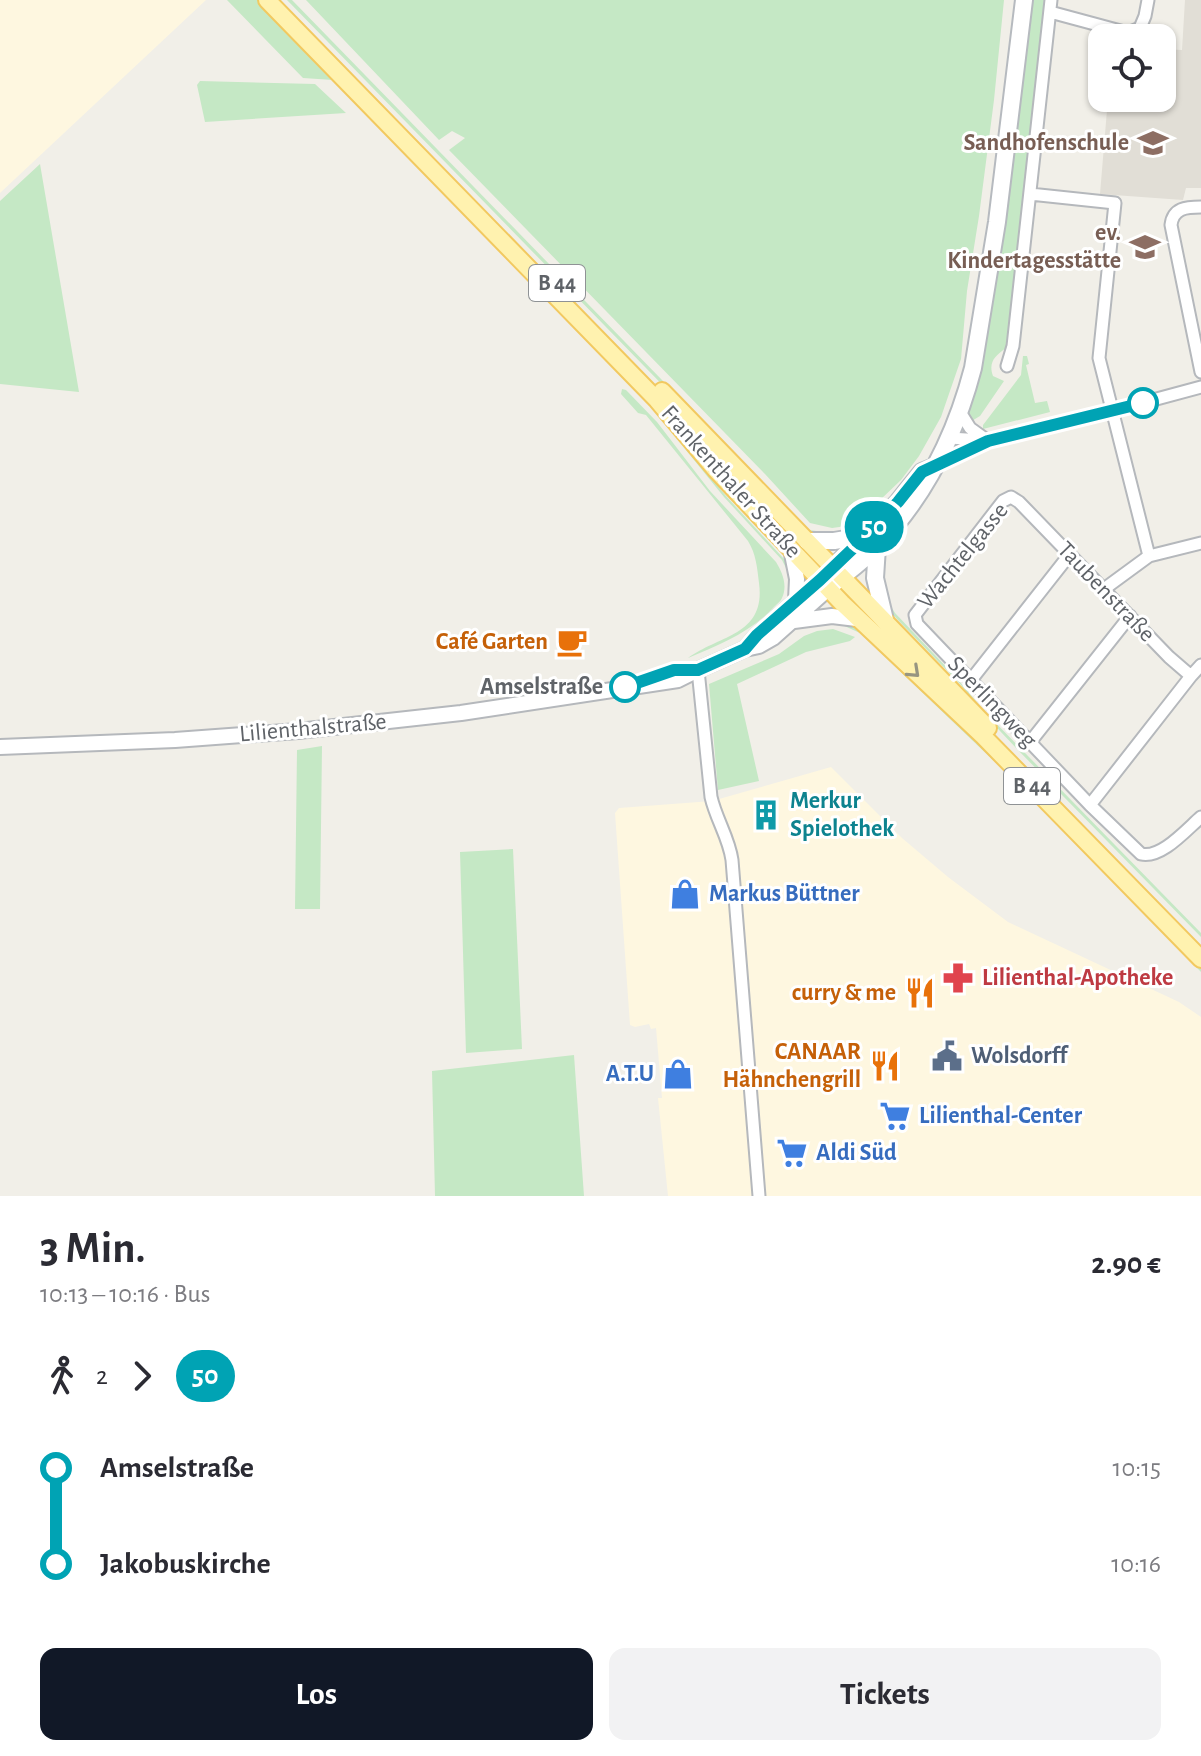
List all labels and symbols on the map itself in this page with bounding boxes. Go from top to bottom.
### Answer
school or university icon: Sandhofenschule [1136,126,1170,160]
place label: Sandhofenschule [964,131,1129,155]
place label: ev. Kindertagesstätte [947,221,1121,273]
school or university icon: ev. Kindertagesstätte [1128,230,1162,264]
road number: B 44 [529,265,585,301]
unlabelled marker [1128,388,1158,418]
street label: Frankenthaler Straße [656,401,806,563]
street label: Wachtelgasse [913,499,1013,613]
line badge: 50 [838,501,910,553]
street label: Taubenstraße [1053,537,1159,647]
cafe icon: Café Garten [555,625,589,659]
place label: Café Garten [436,630,548,654]
street label: Sperlingweg [943,652,1041,752]
one-way arrow [905,663,919,678]
marker: Amselstraße [610,672,640,702]
place label: Amselstraße [480,675,603,699]
street label: Lilienthalstraße [238,710,388,746]
road number: B 44 [1004,768,1060,804]
place label: Merkur Spielothek [790,789,894,841]
building icon: Merkur Spielothek [749,798,783,832]
shop icon: Markus Büttner [668,877,702,911]
place label: Markus Büttner [709,882,860,906]
pharmacy icon: Lilienthal-Apotheke [941,961,975,995]
place label: Lilienthal-Apotheke [982,966,1173,990]
restaurant icon: curry & me [903,976,937,1010]
place label: curry & me [792,981,896,1005]
public building icon: Wolsdorff [930,1039,964,1073]
place label: CANAAR Hähnchengrill [723,1040,861,1092]
place label: Wolsdorff [971,1044,1069,1068]
restaurant icon: CANAAR Hähnchengrill [868,1049,902,1083]
shop icon: A.T.U [661,1057,695,1091]
place label: A.T.U [606,1062,654,1086]
supermarket icon: Lilienthal-Center [878,1099,912,1133]
place label: Lilienthal-Center [919,1104,1083,1128]
supermarket icon: Aldi Süd [775,1136,809,1170]
place label: Aldi Süd [816,1141,897,1165]

